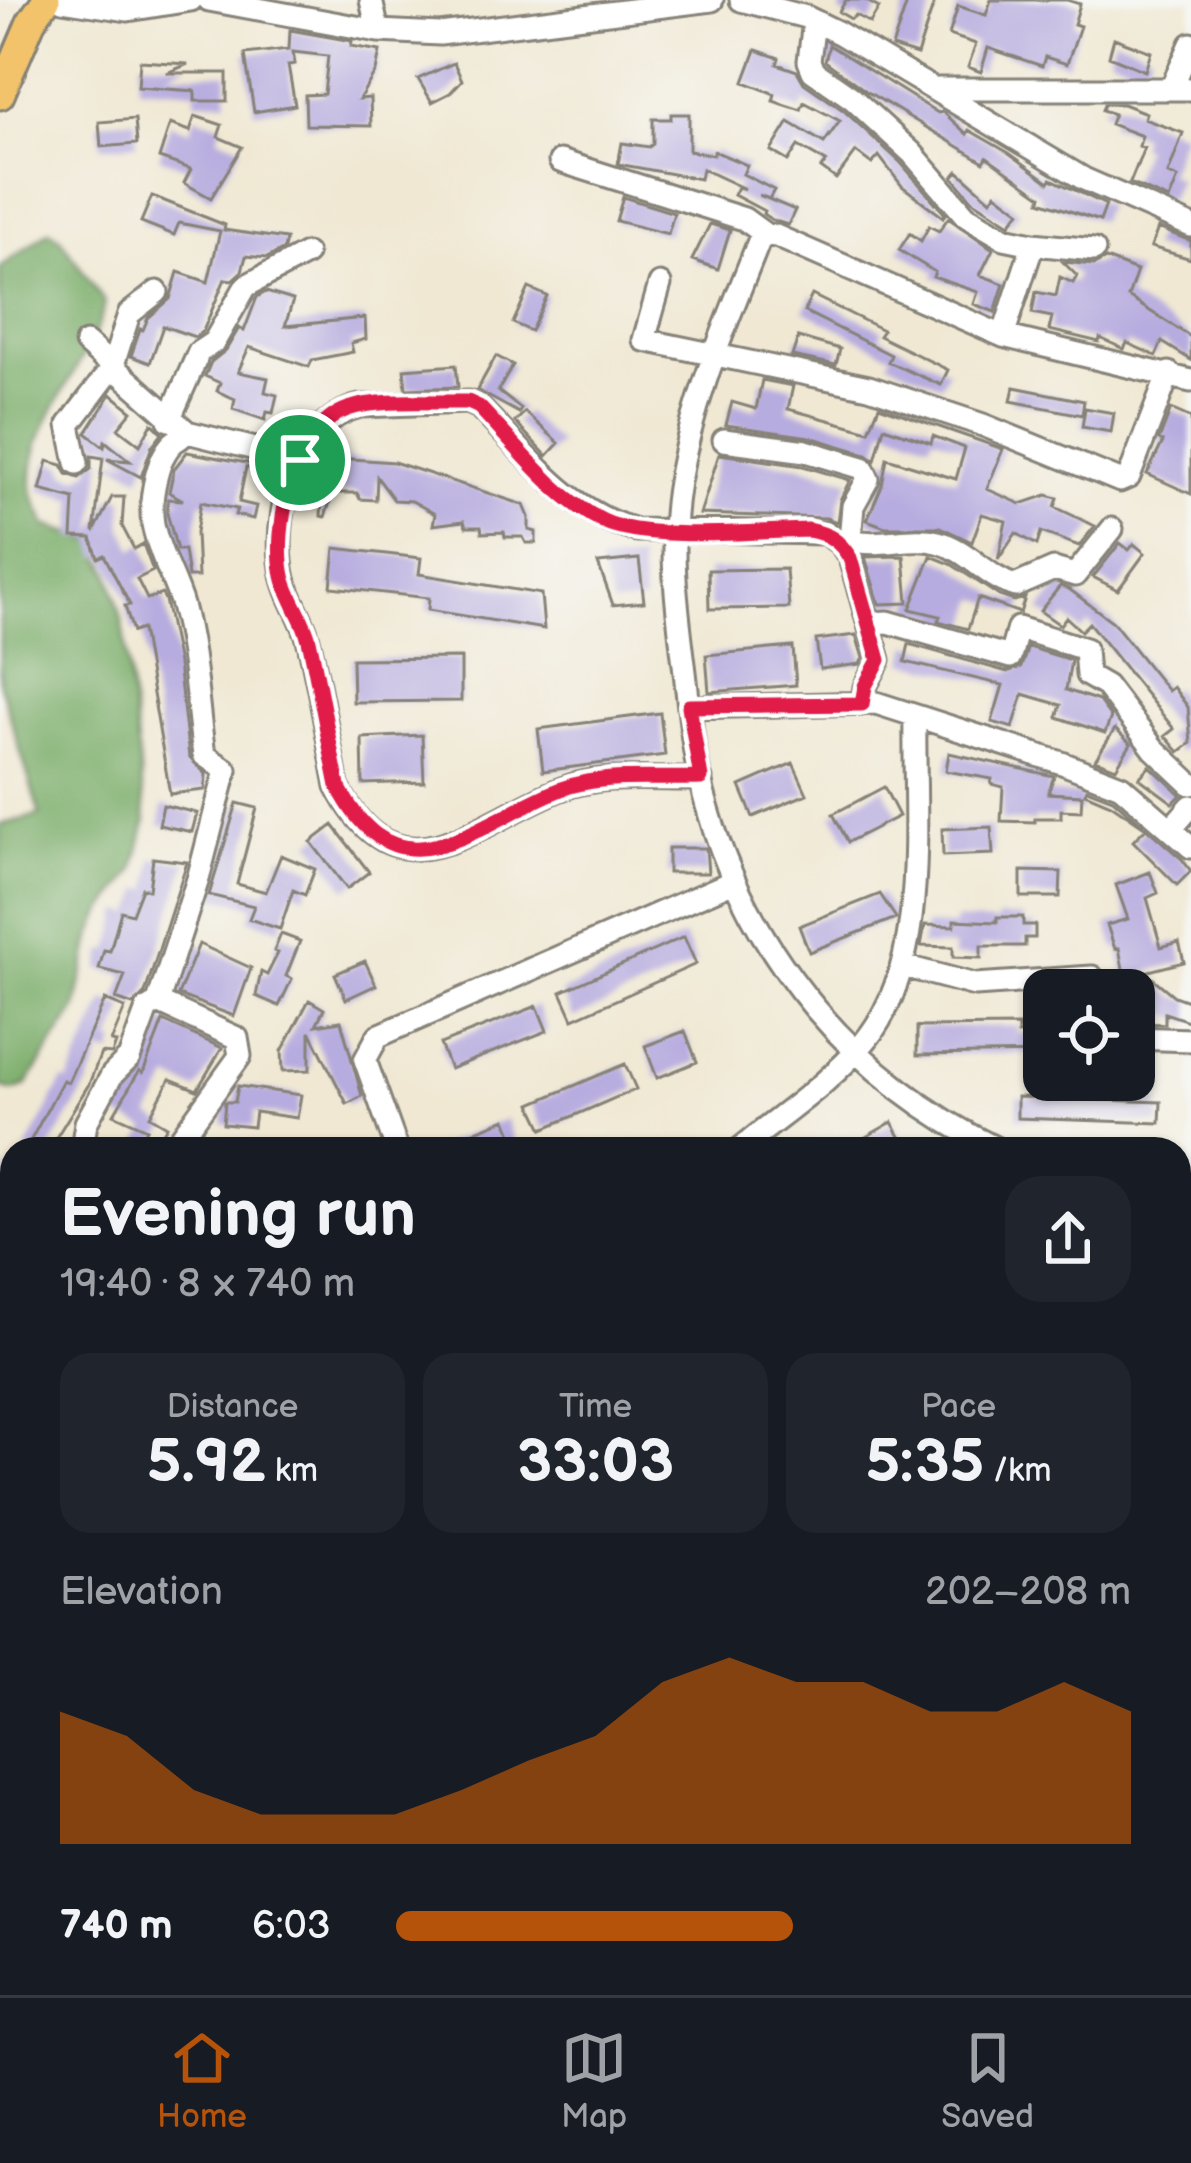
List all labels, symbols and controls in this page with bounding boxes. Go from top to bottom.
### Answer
pin [249,409,351,511]
icon: arrive [267,427,333,493]
map controls [1023,969,1155,1101]
button: locate [1023,969,1155,1101]
text: Evening run [60,1176,416,1255]
button: share [1005,1176,1131,1302]
text: 19:40 · 8 × 740 m [60,1261,355,1308]
text: Distance [167,1387,298,1427]
text: Time [559,1387,632,1427]
text: Pace [921,1387,996,1427]
text: 5.92 [147,1427,266,1499]
text: 33:03 [517,1427,674,1499]
text: 5:35 [866,1427,984,1499]
text: km [266,1451,318,1491]
text: /km [984,1451,1051,1491]
text: Elevation [60,1569,223,1616]
text: 202–208 m [925,1569,1131,1616]
text: 740 m [60,1903,173,1950]
text: 6:03 [252,1903,331,1950]
tab: Home [157,2025,247,2137]
tab: Map [561,2025,627,2137]
tab: Saved [941,2025,1034,2137]

